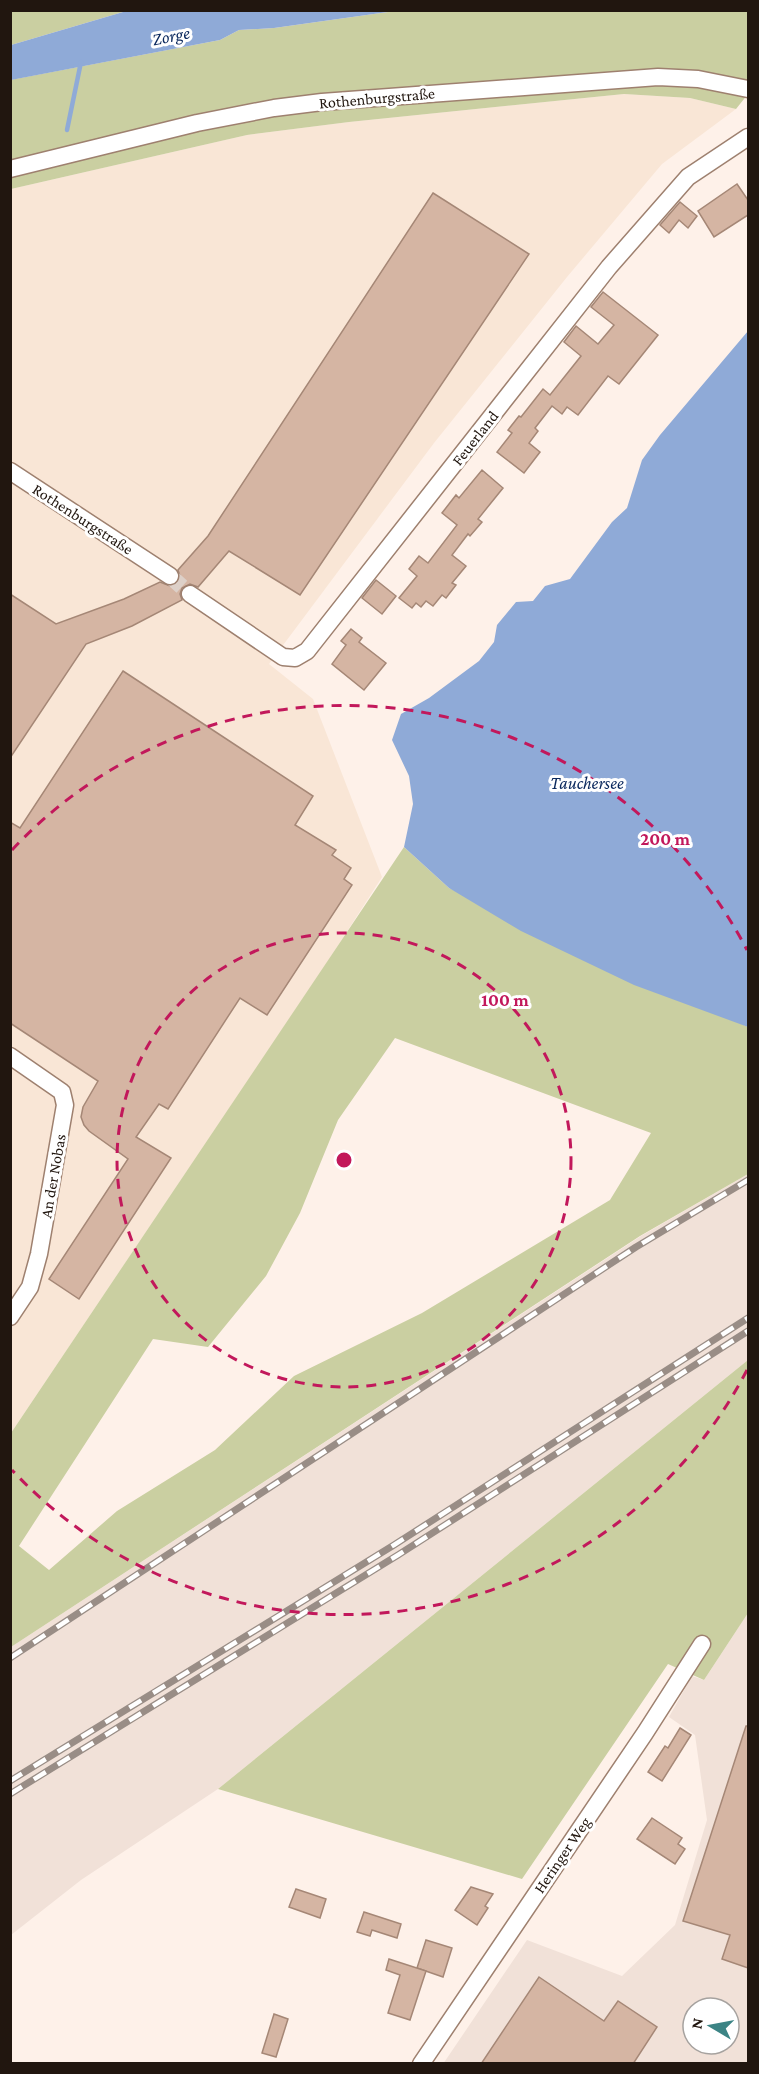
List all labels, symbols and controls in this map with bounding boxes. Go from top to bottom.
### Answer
water label: Zorge [151,23,192,49]
street label: Rothenburgstraße [318,84,436,113]
street label: Feuerland [449,407,502,469]
street label: Rothenburgstraße [29,480,136,559]
water label: Tauchersee [550,773,624,793]
text: 200 m [640,829,691,849]
text: 100 m [481,990,529,1010]
street label: An der Nobas [37,1133,69,1219]
centre of rings [334,1150,354,1170]
street label: Heringer Weg [530,1813,595,1897]
north arrow [681,1996,741,2056]
text: N [687,2017,706,2030]

